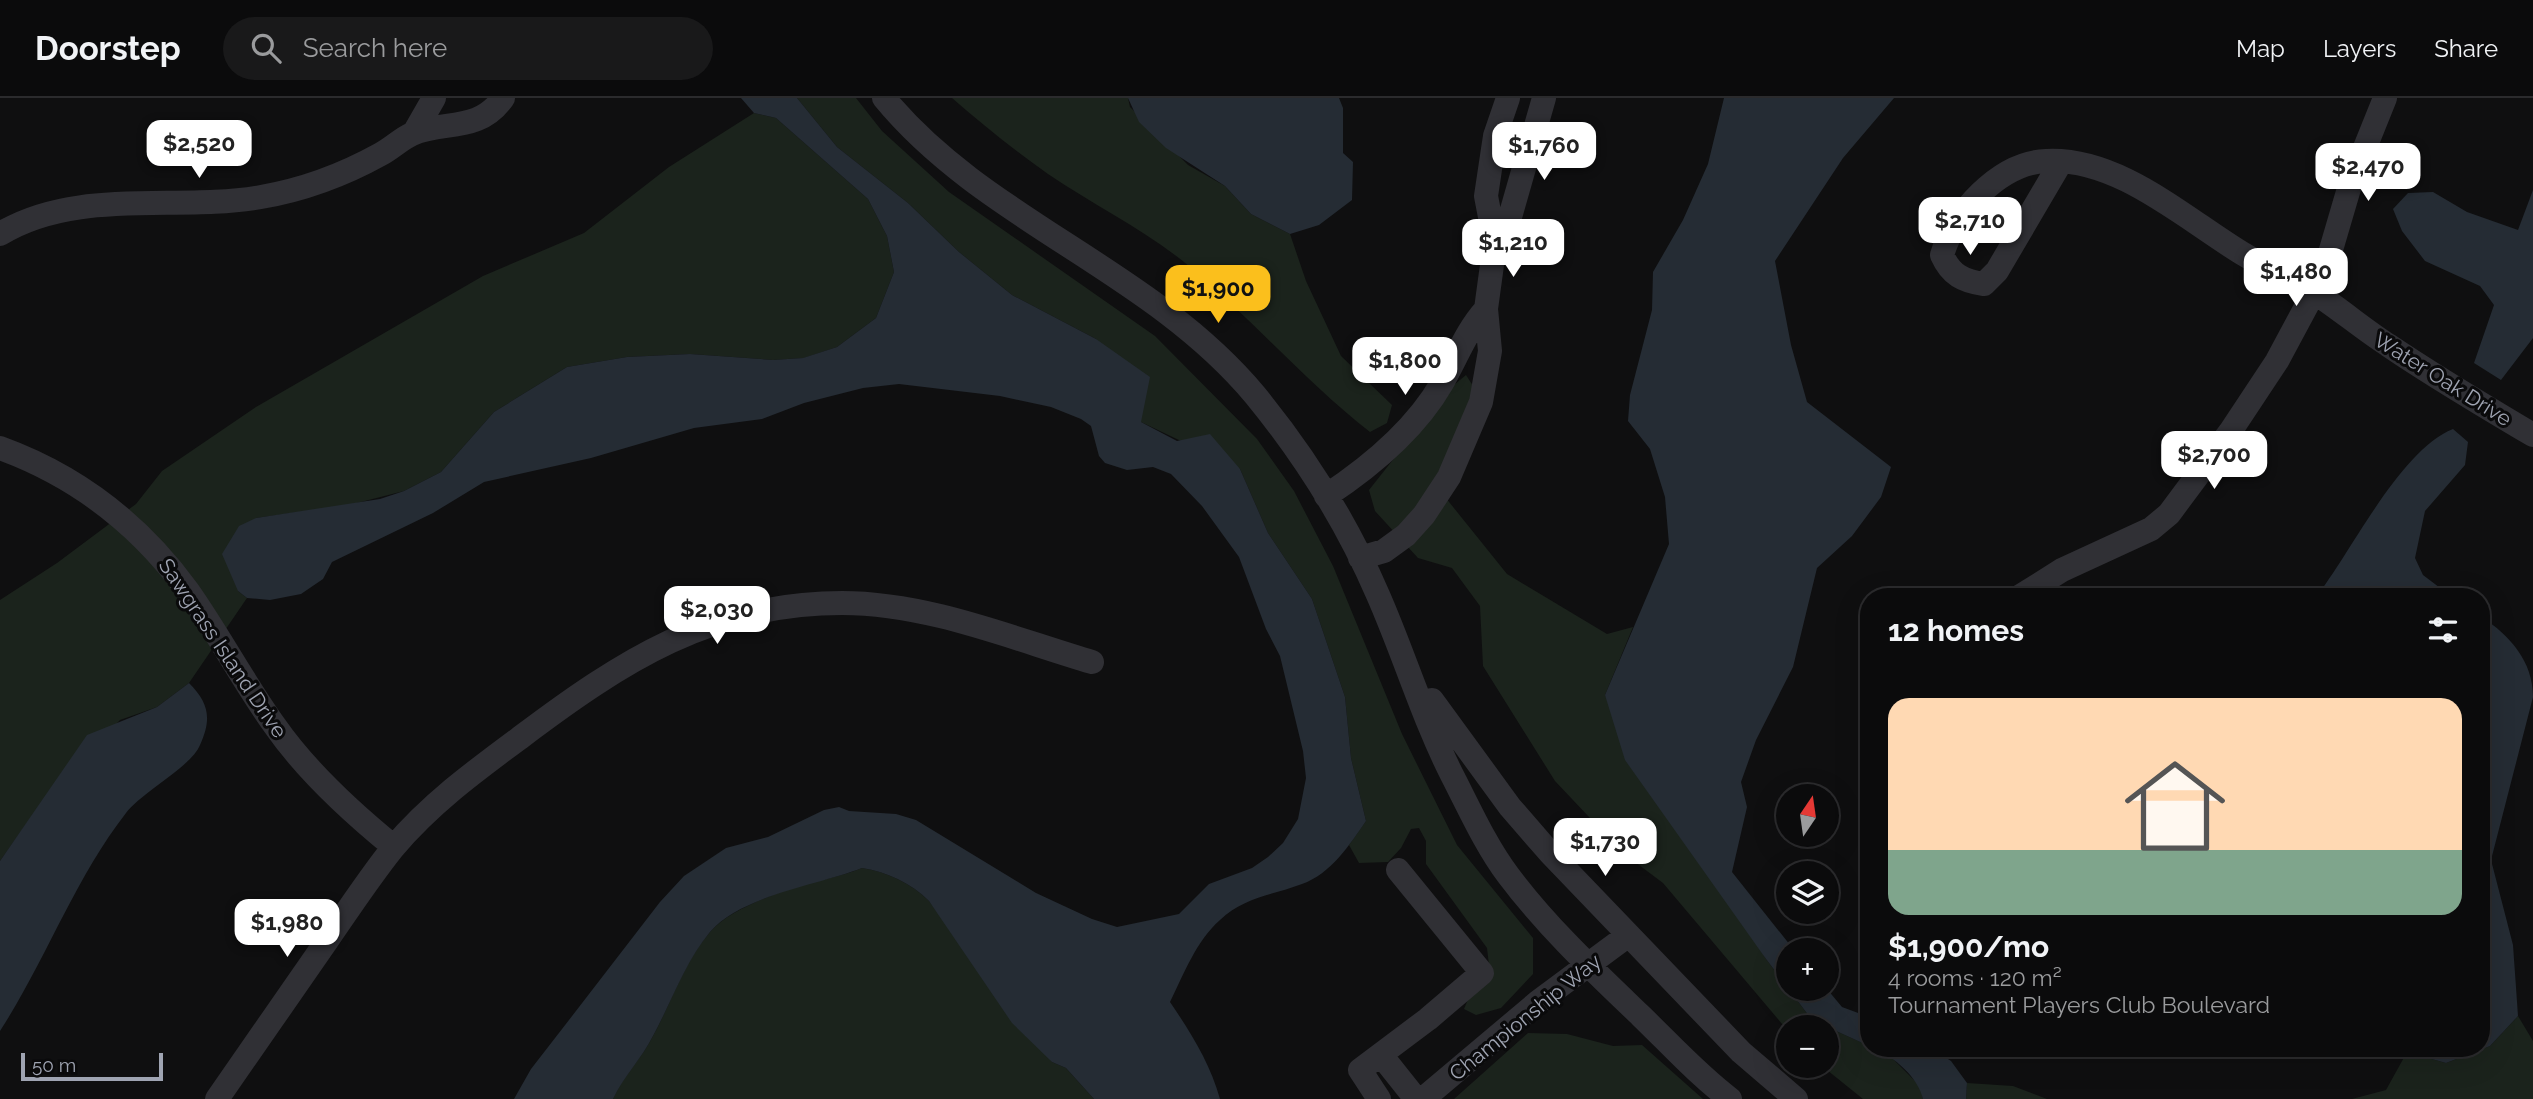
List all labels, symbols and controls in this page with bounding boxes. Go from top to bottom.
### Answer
search box [223,17,713,80]
text: Doorstep [35,29,181,68]
icon: search [247,29,285,67]
text: Search here [303,33,447,63]
text: Map [2236,34,2285,63]
text: Layers [2323,34,2396,63]
text: Share [2434,34,2498,63]
pin: $2,520 [142,120,256,180]
pin: $1,760 [1487,122,1601,182]
text: $2,520 [163,129,235,156]
text: $1,760 [1508,131,1580,158]
pin: $2,470 [2311,144,2425,203]
text: $2,470 [2331,152,2405,179]
pin: $2,710 [1913,198,2027,257]
text: $2,710 [1935,206,2005,233]
pin: $1,210 [1456,220,1570,279]
text: $1,210 [1478,228,1548,255]
pin: $1,480 [2239,248,2353,308]
text: $1,480 [2260,257,2332,284]
pin: $1,900 [1161,266,1275,325]
text: $1,900 [1181,274,1255,301]
street label: Water Oak Drive [2370,327,2516,431]
pin: $1,800 [1348,338,1462,397]
text: $1,800 [1368,346,1442,373]
pin: $2,700 [2157,432,2271,491]
text: $2,700 [2177,440,2251,467]
street label: Sawgrass Island Drive [154,553,292,743]
pin: $2,030 [660,587,774,646]
text: $2,030 [680,595,754,622]
icon: filters [2424,611,2462,649]
text: 12 homes [1888,613,2024,648]
icon: home [2112,743,2238,869]
north arrow [1776,784,1839,847]
map controls [1776,784,1839,1078]
pin: $1,730 [1548,818,1662,878]
text: $1,730 [1570,827,1640,854]
button: layers [1776,861,1839,924]
pin: $1,980 [230,900,344,959]
text: $1,980 [251,908,323,935]
text: $1,900/mo [1888,929,2049,964]
button: + [1776,938,1839,1001]
street label: Championship Way [1444,948,1606,1086]
text: 4 rooms · 120 m² [1888,964,2062,991]
text: Tournament Players Club Boulevard [1888,991,2270,1018]
button: − [1776,1015,1839,1078]
scale bar [21,1050,163,1082]
text: 50 m [32,1054,76,1076]

